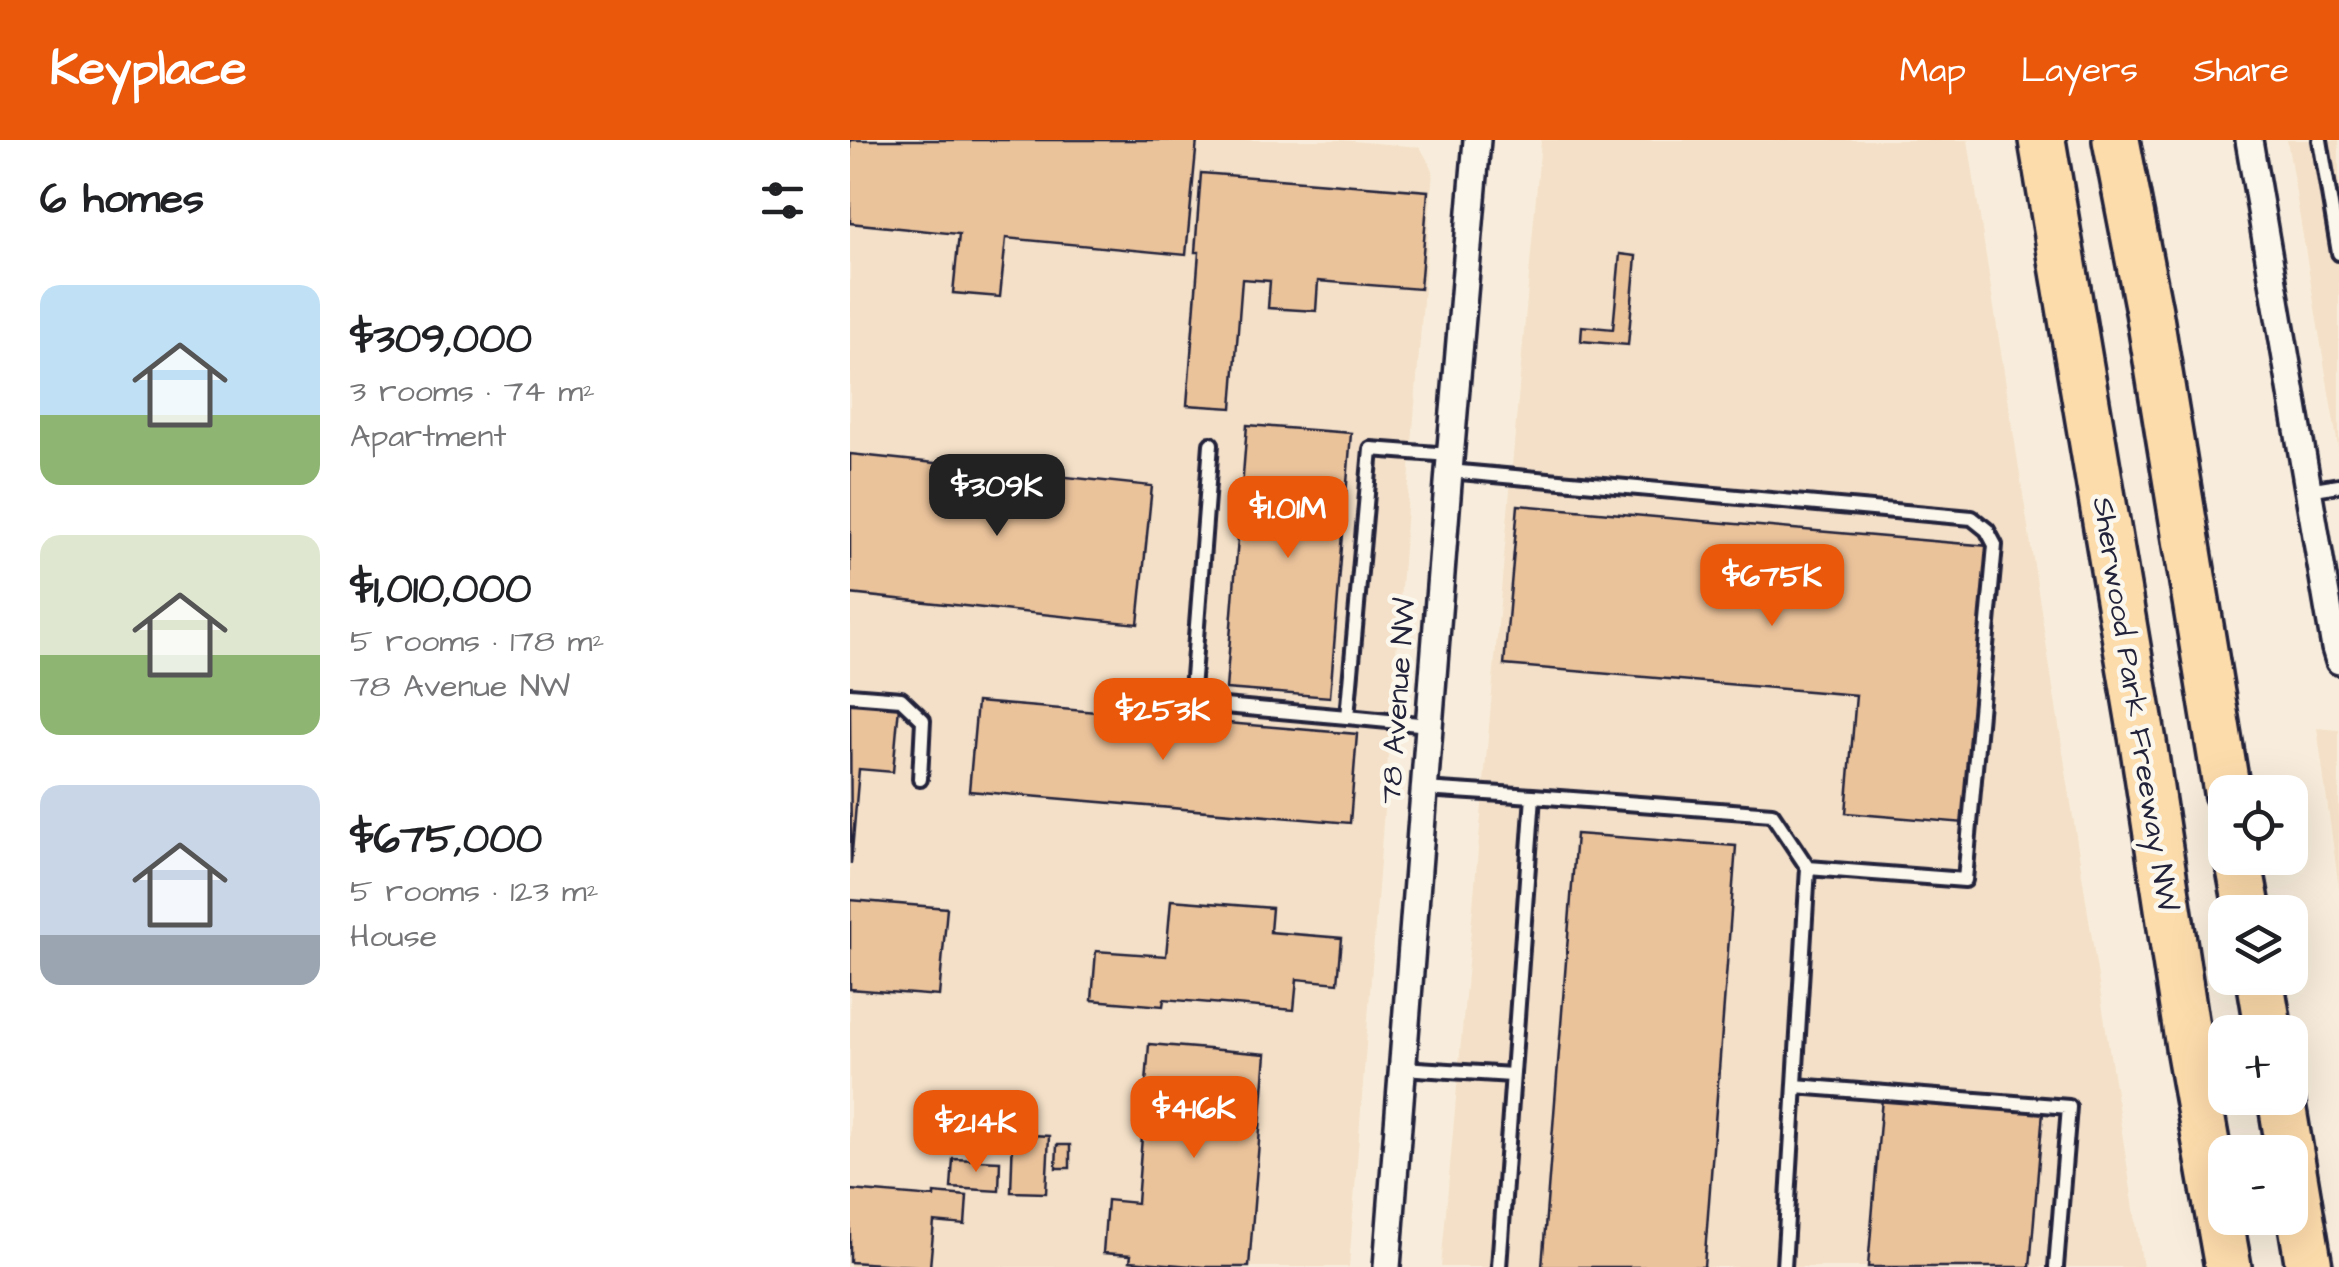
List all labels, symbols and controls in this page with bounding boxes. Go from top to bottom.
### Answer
text: Keyplace [50,37,246,103]
text: Map [1900,46,1966,95]
text: Layers [2021,46,2138,95]
text: Share [2193,46,2289,95]
text: 6 homes [40,171,204,229]
icon: filters [755,173,810,228]
text: $309,000 [350,311,532,369]
icon: home [120,325,240,445]
text: 3 rooms · 74 m² [350,369,595,414]
text: Apartment [350,414,506,459]
pin: $309K [927,454,1067,539]
text: $309K [951,464,1043,509]
pin: $1.01M [1207,476,1369,561]
text: $1.01M [1249,486,1327,531]
street label: Sherwood Park Freeway NW [2081,494,2188,914]
pin: $675K [1702,544,1842,629]
text: $675K [1722,554,1822,599]
text: $1,010,000 [350,561,532,619]
icon: home [120,575,240,695]
street label: 78 Avenue NW [1370,597,1426,805]
text: 5 rooms · 178 m² [350,619,604,664]
text: 78 Avenue NW [350,664,570,709]
pin: $253K [1093,678,1233,763]
text: $253K [1116,688,1210,733]
map controls [2208,775,2308,1235]
button: locate [2208,775,2308,875]
text: $675,000 [350,811,542,869]
icon: home [120,825,240,945]
text: 5 rooms · 123 m² [350,869,599,914]
button: layers [2208,895,2308,995]
text: House [350,914,437,959]
button: + [2208,1015,2308,1115]
pin: $416K [1124,1076,1264,1161]
text: $416K [1152,1086,1236,1131]
pin: $214K [906,1090,1046,1175]
text: $214K [935,1100,1017,1145]
button: − [2208,1135,2308,1235]

